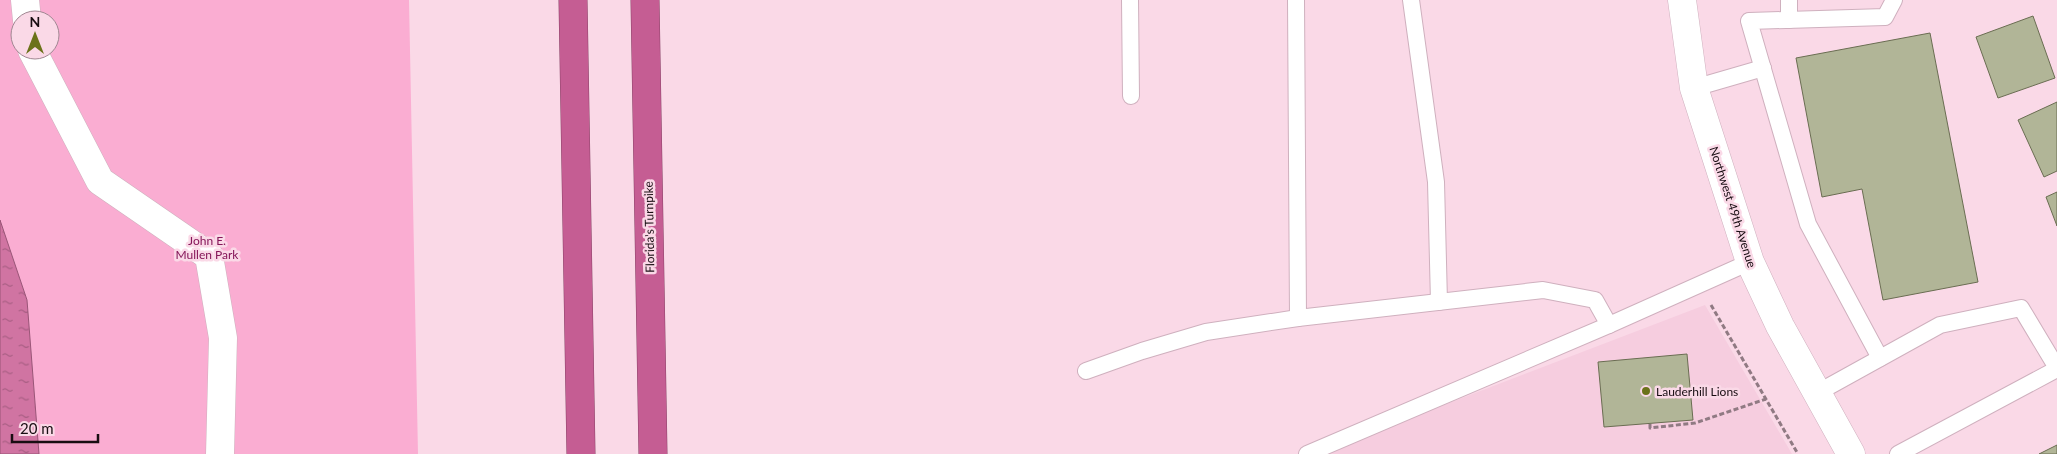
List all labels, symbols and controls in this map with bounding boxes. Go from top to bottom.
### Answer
north arrow [10,10,60,60]
text: N [30,13,40,30]
street label: Northwest 49th Avenue [1706,144,1760,270]
street label: Florida's Turnpike [641,181,657,273]
park label: John E. Mullen Park [176,233,239,262]
place label: Lauderhill Lions [1656,384,1738,399]
marker: Lauderhill Lions [1640,385,1652,397]
scale bar [12,412,99,444]
text: 20 m [20,419,54,437]

